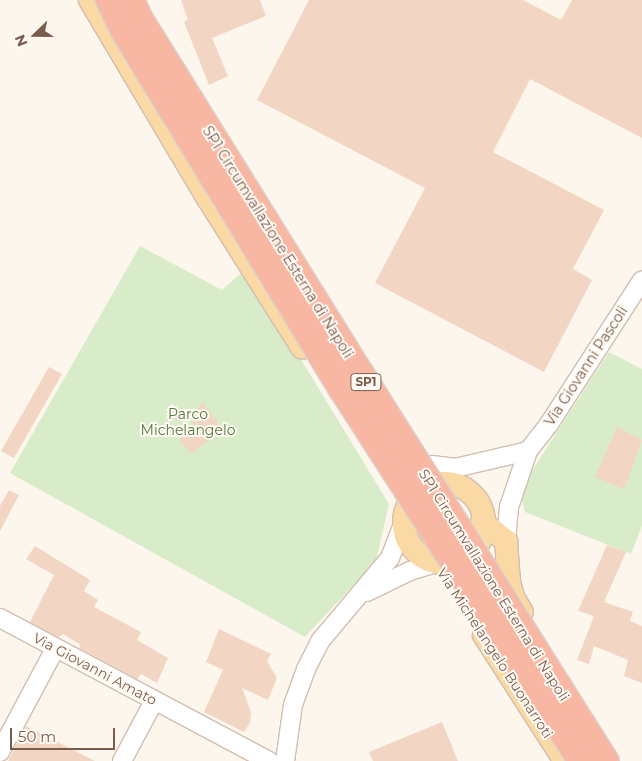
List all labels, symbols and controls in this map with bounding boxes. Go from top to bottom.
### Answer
north arrow [10,10,60,60]
text: N [11,32,32,49]
street label: SP1 Circumvallazione Esterna di Napoli [199,123,357,361]
street label: Via Giovanni Pascoli [541,303,631,429]
road number: SP1 [350,372,382,392]
park label: Parco Michelangelo [141,406,235,438]
street label: SP1 Circumvallazione Esterna di Napoli [415,466,573,704]
street label: Via Michelangelo Buonarroti [434,565,556,741]
street label: Via Giovanni Amato [30,629,160,709]
scale bar [12,718,118,750]
text: 50 m [18,727,56,746]

